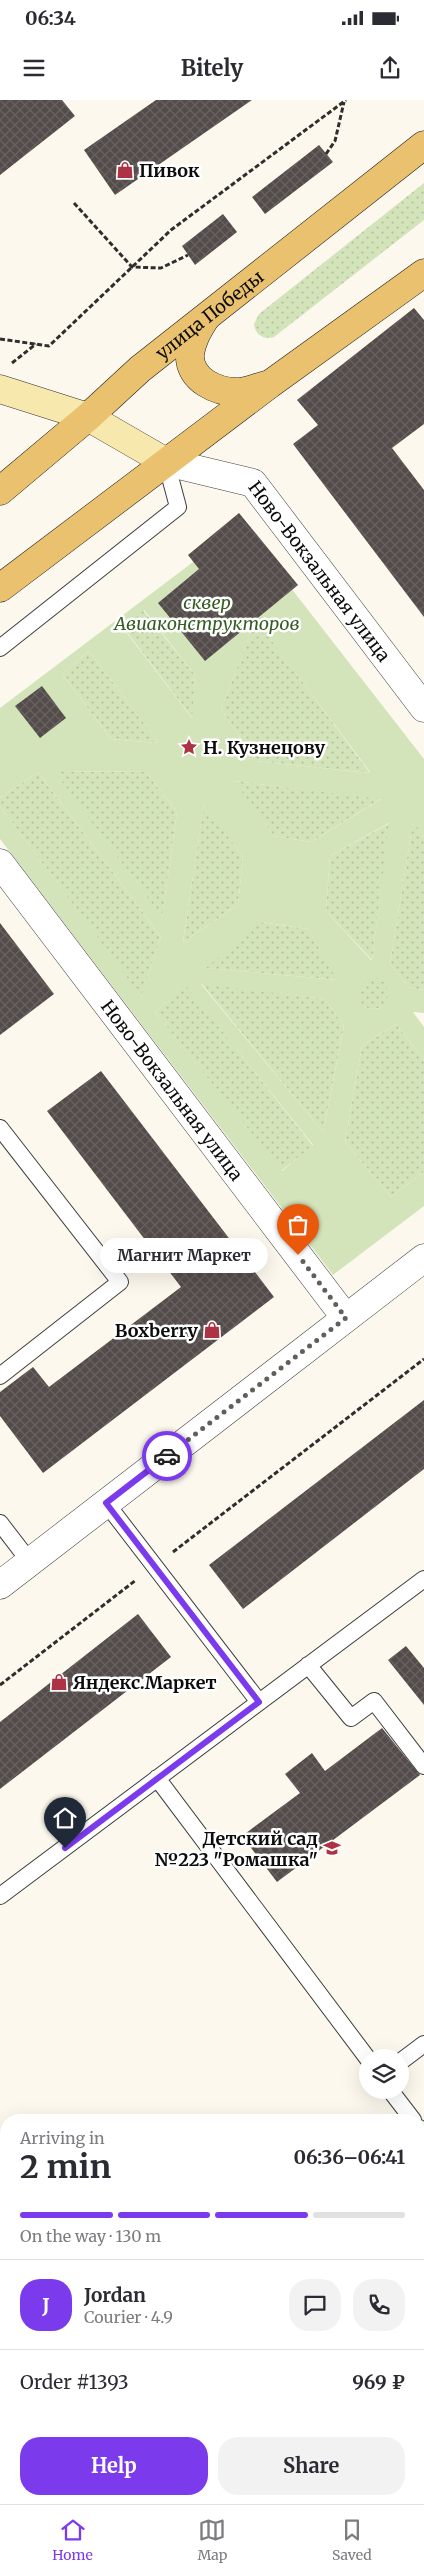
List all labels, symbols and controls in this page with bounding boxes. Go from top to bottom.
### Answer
text: 06:34 [25,6,76,30]
icon: menu [20,54,48,82]
text: Bitely [181,54,243,82]
icon: share [376,54,404,82]
place label: Пивок [139,159,200,182]
shop icon: Пивок [115,160,135,180]
street label: улица Победы [151,265,268,364]
street label: Ново-Вокзальная улица [244,476,396,666]
park label: сквер Авиаконструкторов [112,591,300,635]
place label: Н. Кузнецову [203,736,326,759]
place icon: Н. Кузнецову [179,737,199,757]
street label: Ново-Вокзальная улица [96,995,249,1185]
pin [277,1204,319,1255]
icon: bag [284,1211,312,1239]
callout: Магнит Маркет [100,1238,268,1272]
text: Магнит Маркет [117,1245,251,1265]
place label: Boxberry [115,1319,198,1342]
shop icon: Boxberry [202,1320,222,1340]
courier [142,1431,192,1481]
icon: car [153,1442,181,1470]
place label: Яндекс.Маркет [73,1671,217,1694]
shop icon: Яндекс.Маркет [49,1672,69,1692]
pin [44,1797,86,1848]
icon: home [51,1804,79,1832]
place label: Детский сад №223 "Ромашка" [155,1827,318,1871]
school or university icon: Детский сад №223 "Ромашка" [322,1838,342,1858]
map controls [359,2049,409,2099]
button: layers [359,2049,409,2099]
text: Arriving in [20,2128,105,2148]
text: 06:36–06:41 [293,2145,405,2169]
text: 2 min [20,2147,111,2187]
text: On the way · 130 m [20,2226,161,2246]
button: chat [289,2279,341,2331]
button: phone [353,2279,405,2331]
text: Jordan [84,2283,146,2307]
text: J [42,2293,50,2317]
text: Courier · 4.9 [84,2307,173,2327]
text: Order #1393 [20,2370,129,2394]
text: 969 ₽ [352,2370,405,2394]
button: Help [20,2437,208,2495]
button: Share [218,2437,405,2495]
tab: Home [52,2516,93,2564]
tab: Map [197,2516,227,2564]
tab: Saved [332,2516,372,2564]

